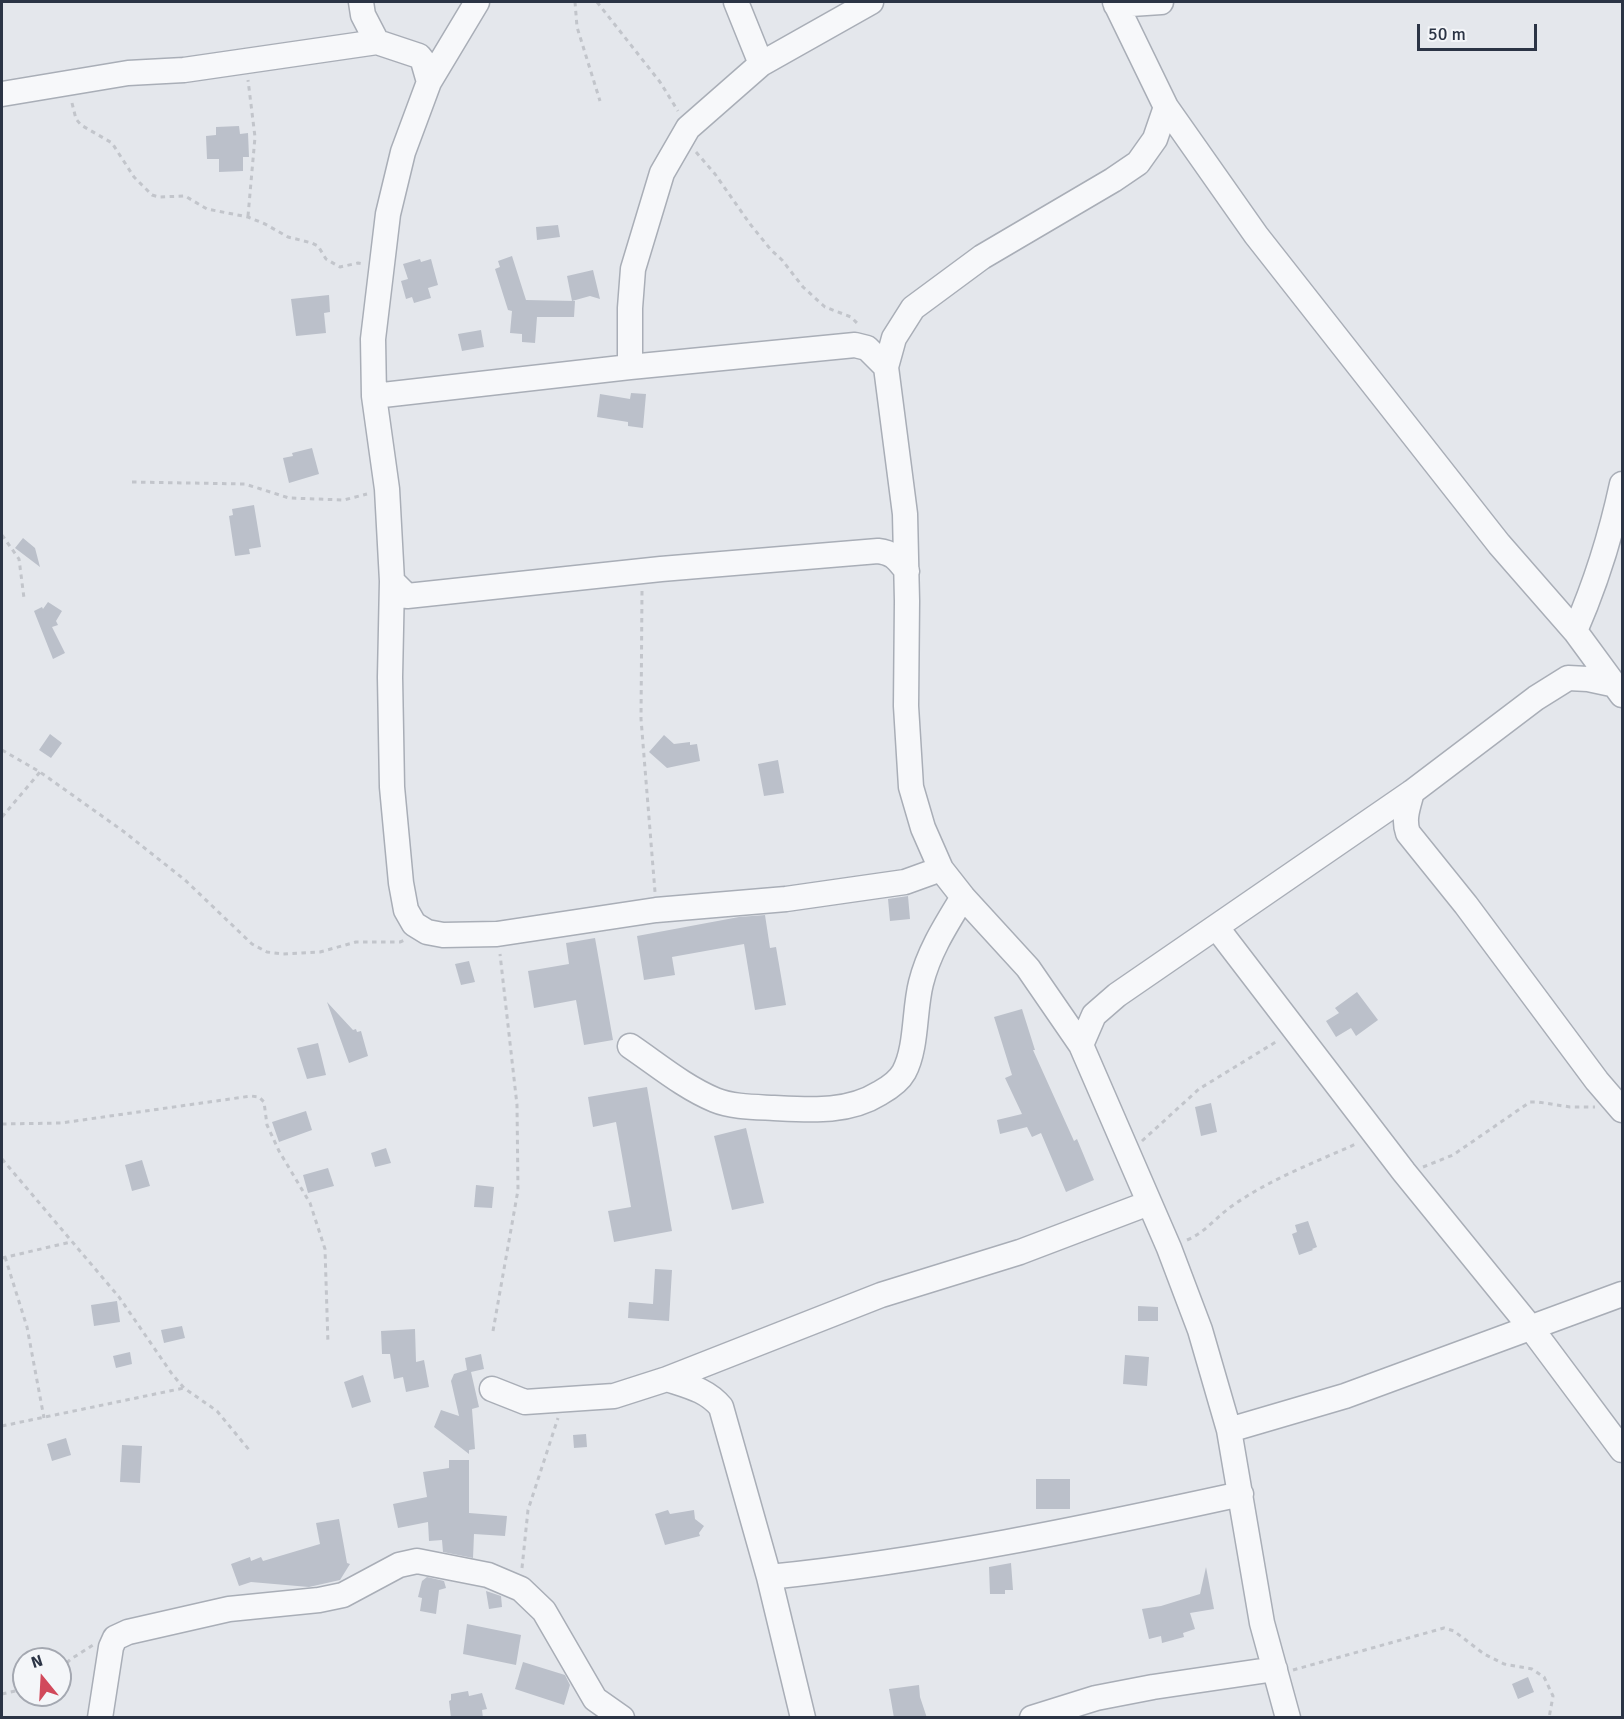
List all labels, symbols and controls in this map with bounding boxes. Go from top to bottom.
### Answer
scale bar [1420,12,1540,50]
text: 50 m [1428,23,1466,45]
north arrow [12,1647,72,1707]
text: N [29,1651,45,1673]

